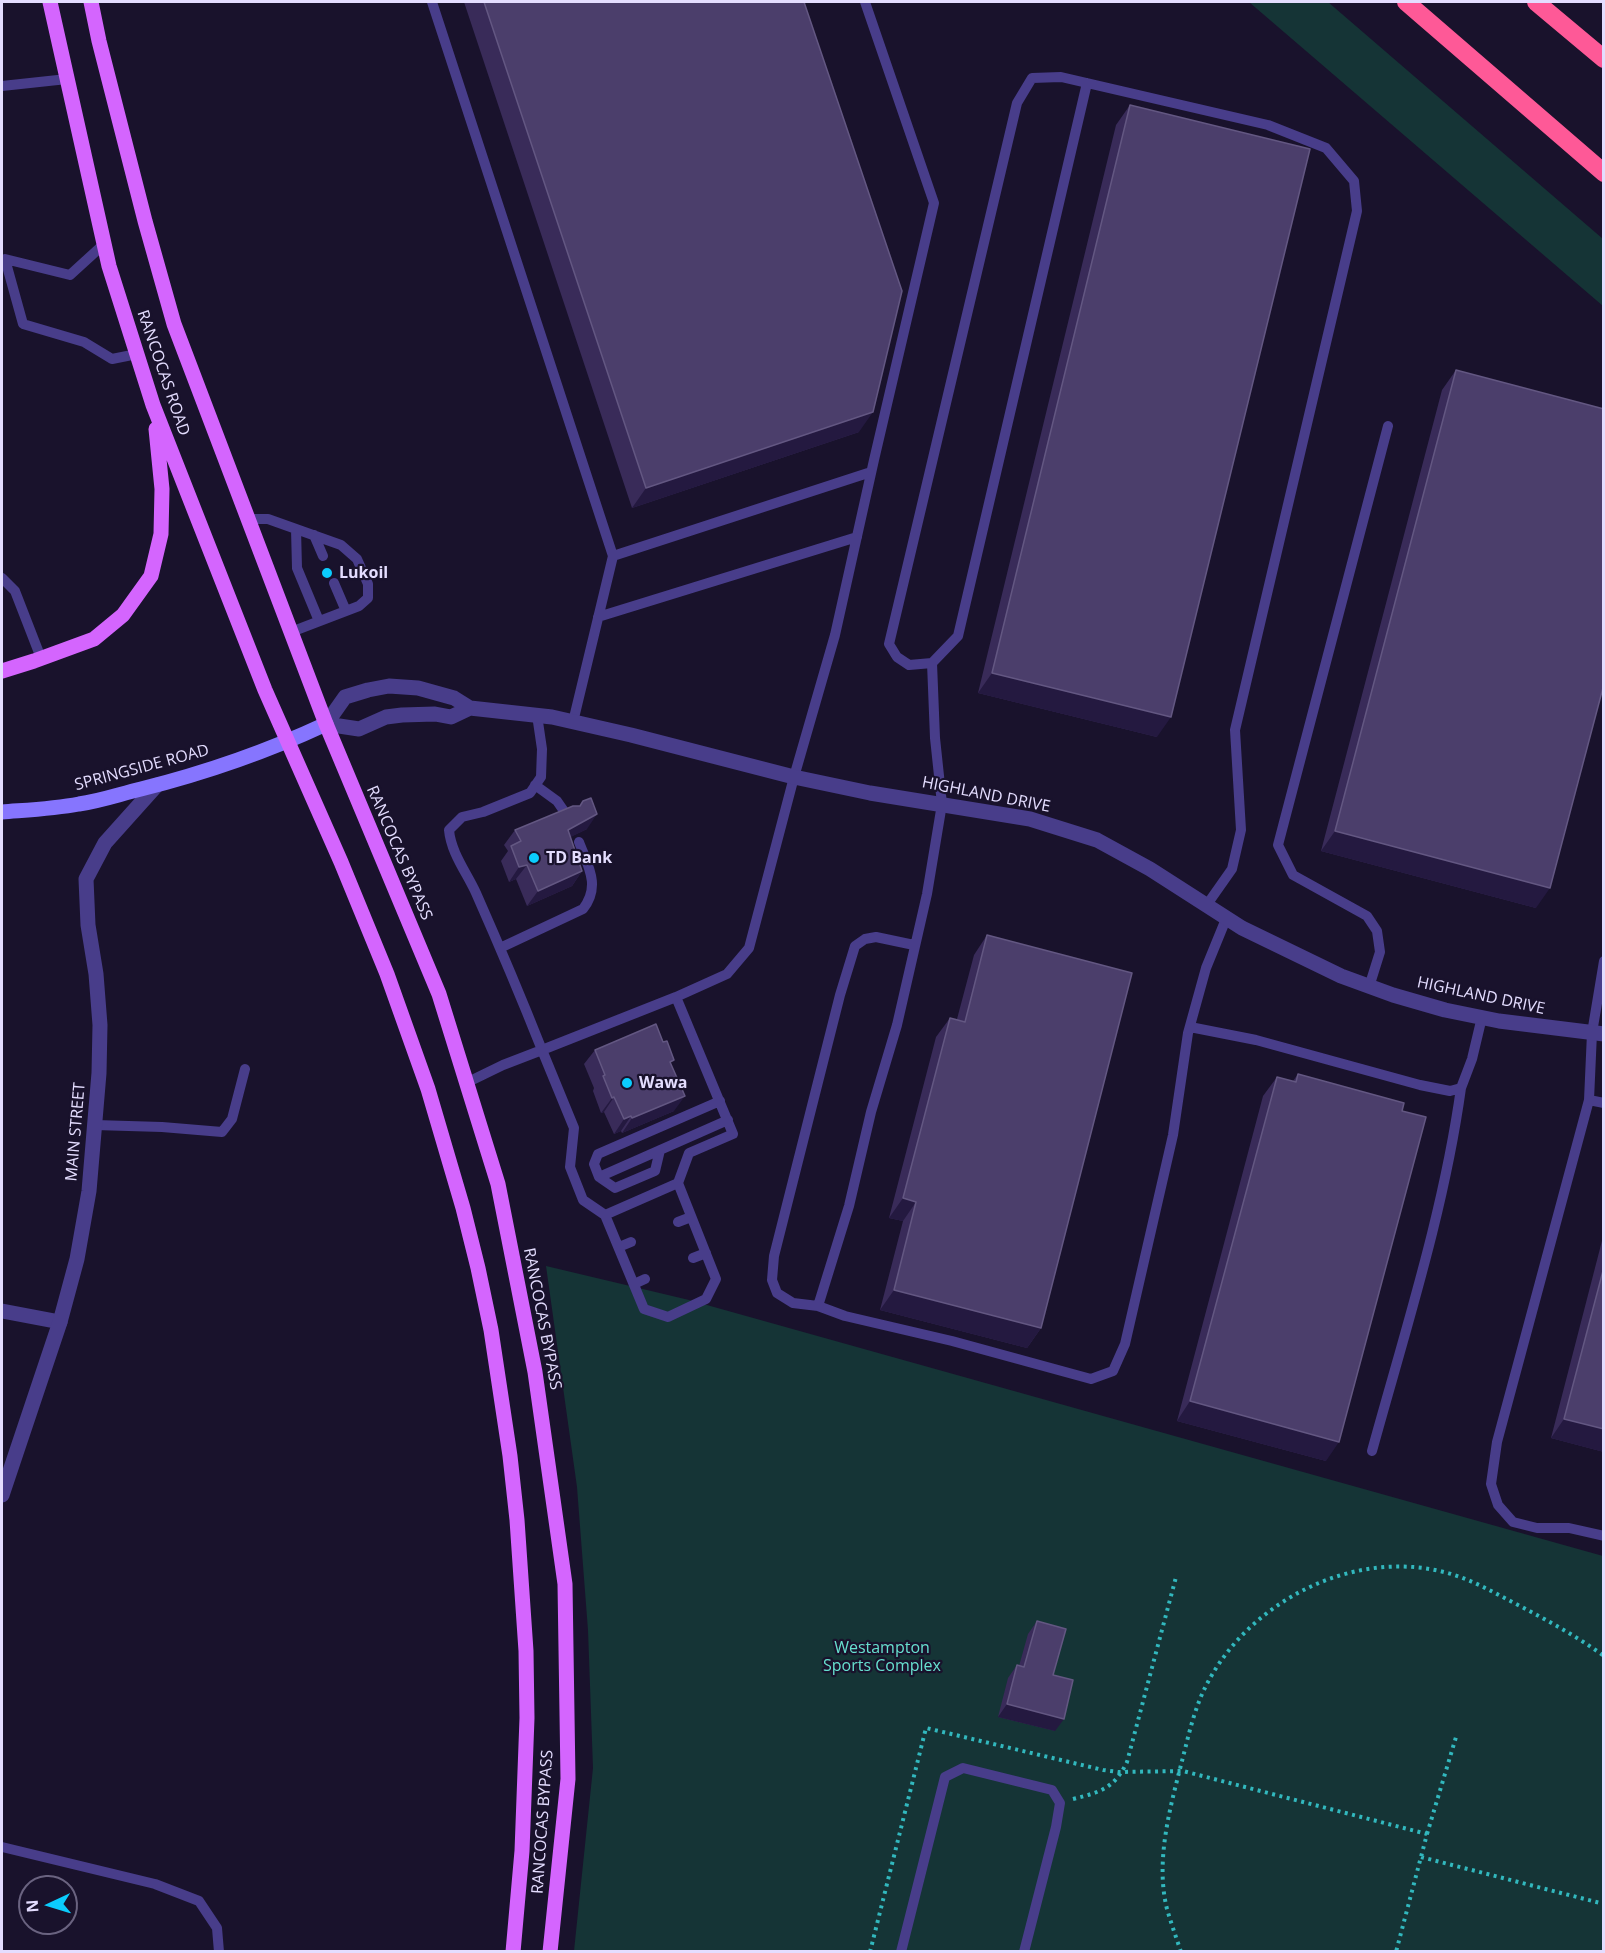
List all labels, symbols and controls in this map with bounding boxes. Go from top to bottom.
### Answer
street label: RANCOCAS ROAD [132,308,194,438]
place label: Lukoil [339,563,388,583]
marker: Lukoil [320,566,334,580]
street label: SPRINGSIDE ROAD [73,741,211,795]
street label: HIGHLAND DRIVE [920,773,1052,817]
street label: RANCOCAS BYPASS [362,783,436,923]
place label: TD Bank [546,848,612,868]
marker: TD Bank [527,851,541,865]
street label: HIGHLAND DRIVE [1415,973,1547,1019]
place label: Wawa [639,1073,687,1093]
marker: Wawa [620,1076,634,1090]
street label: MAIN STREET [62,1082,90,1182]
street label: RANCOCAS BYPASS [519,1246,565,1392]
park label: Westampton Sports Complex [823,1638,941,1676]
street label: RANCOCAS BYPASS [528,1749,558,1895]
north arrow [18,1875,78,1935]
text: N [21,1899,43,1913]

